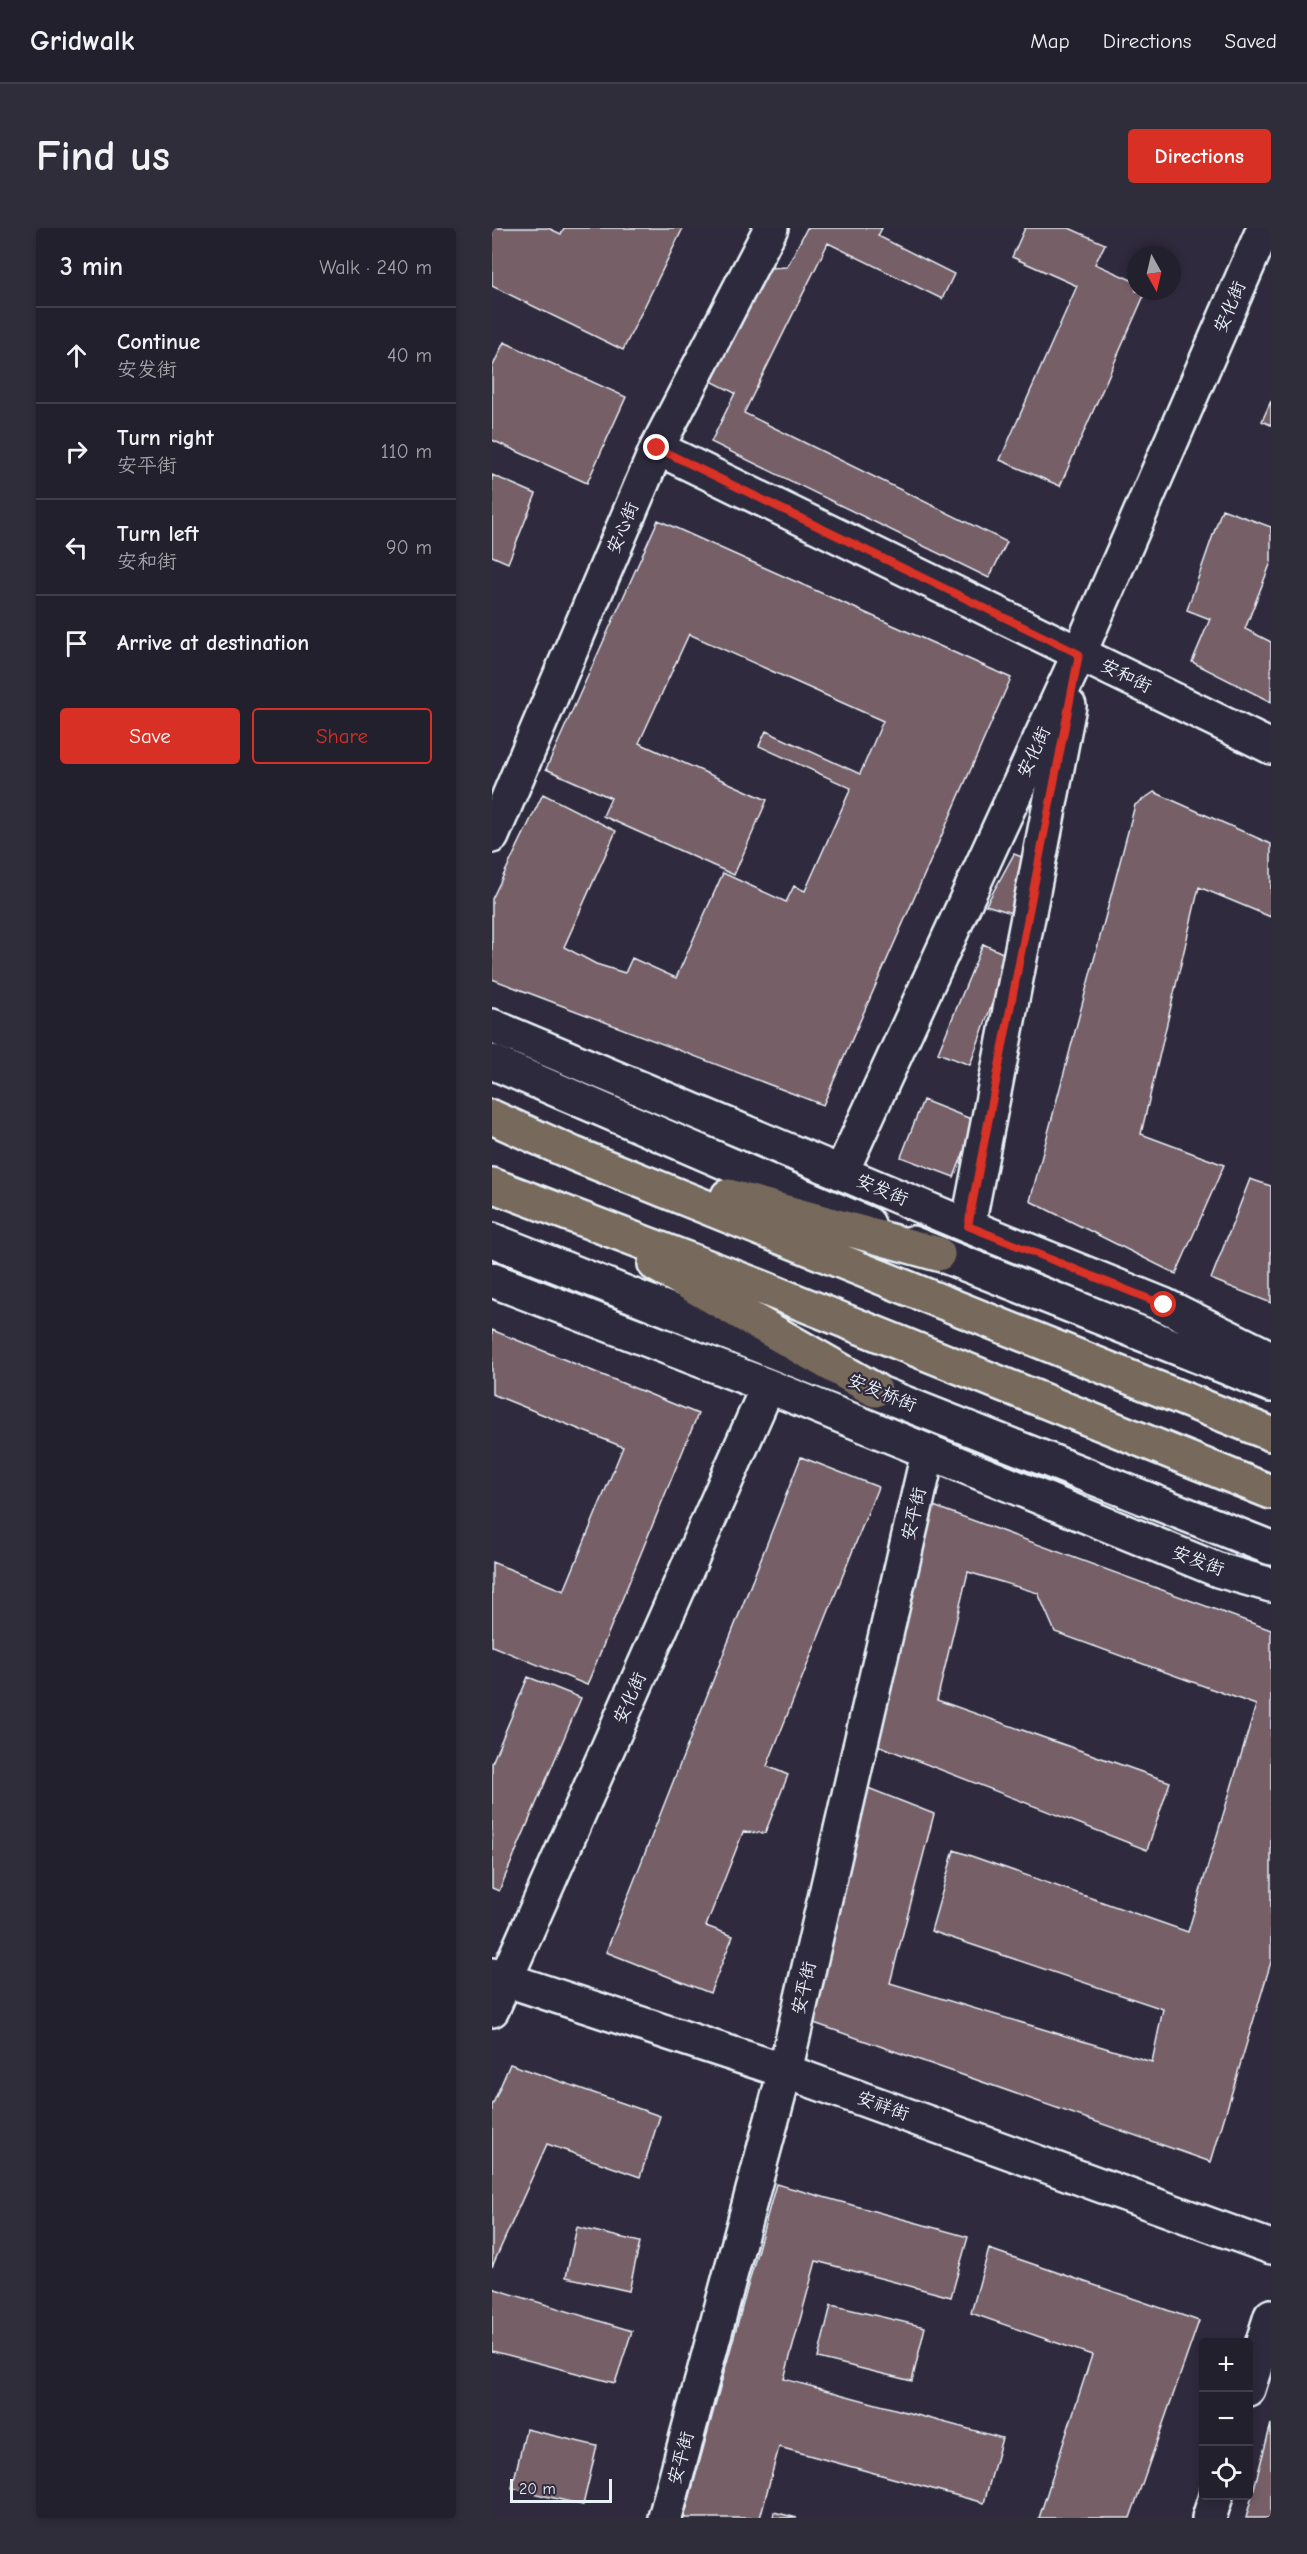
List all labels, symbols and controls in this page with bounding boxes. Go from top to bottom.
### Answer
text: Gridwalk [30,25,134,57]
text: Map [1030,29,1070,53]
text: Directions [1103,29,1192,53]
text: Saved [1225,29,1277,53]
button: Directions [1128,129,1271,183]
text: Find us [36,132,170,181]
north arrow [1127,246,1181,300]
text: 3 min [60,252,123,282]
text: Walk · 240 m [319,256,432,279]
street label: 安化街 [1210,278,1250,336]
text: Continue [117,329,200,355]
icon: ahead [60,339,93,372]
text: 40 m [387,344,432,367]
text: 安发街 [117,358,177,381]
text: Turn right [117,425,214,451]
route end [643,434,669,460]
icon: right [60,435,93,468]
text: 110 m [381,440,432,463]
text: 安平街 [117,454,177,477]
street label: 安心街 [603,499,643,557]
text: Turn left [117,521,199,547]
icon: left [60,531,93,564]
text: 90 m [386,536,432,559]
text: 安和街 [117,550,177,573]
icon: arrive [60,627,93,660]
text: Arrive at destination [117,630,309,656]
street label: 安和街 [1097,655,1155,697]
button: Save [60,708,240,764]
button: Share [252,708,432,764]
street label: 安化街 [1013,723,1055,781]
street label: 安发街 [853,1170,911,1210]
route start [1150,1291,1176,1317]
street label: 安发桥街 [845,1370,919,1416]
street label: 安平街 [898,1485,930,1543]
street label: 安发街 [1169,1542,1227,1580]
street label: 安化街 [609,1669,651,1727]
street label: 安平街 [788,1959,820,2017]
street label: 安祥街 [854,2087,912,2125]
map controls [1199,2338,1253,2500]
button: + [1199,2338,1253,2392]
button: − [1199,2392,1253,2446]
street label: 安平街 [664,2429,698,2487]
button: locate [1199,2446,1253,2500]
scale bar [510,2476,612,2504]
text: 20 m [519,2480,556,2498]

